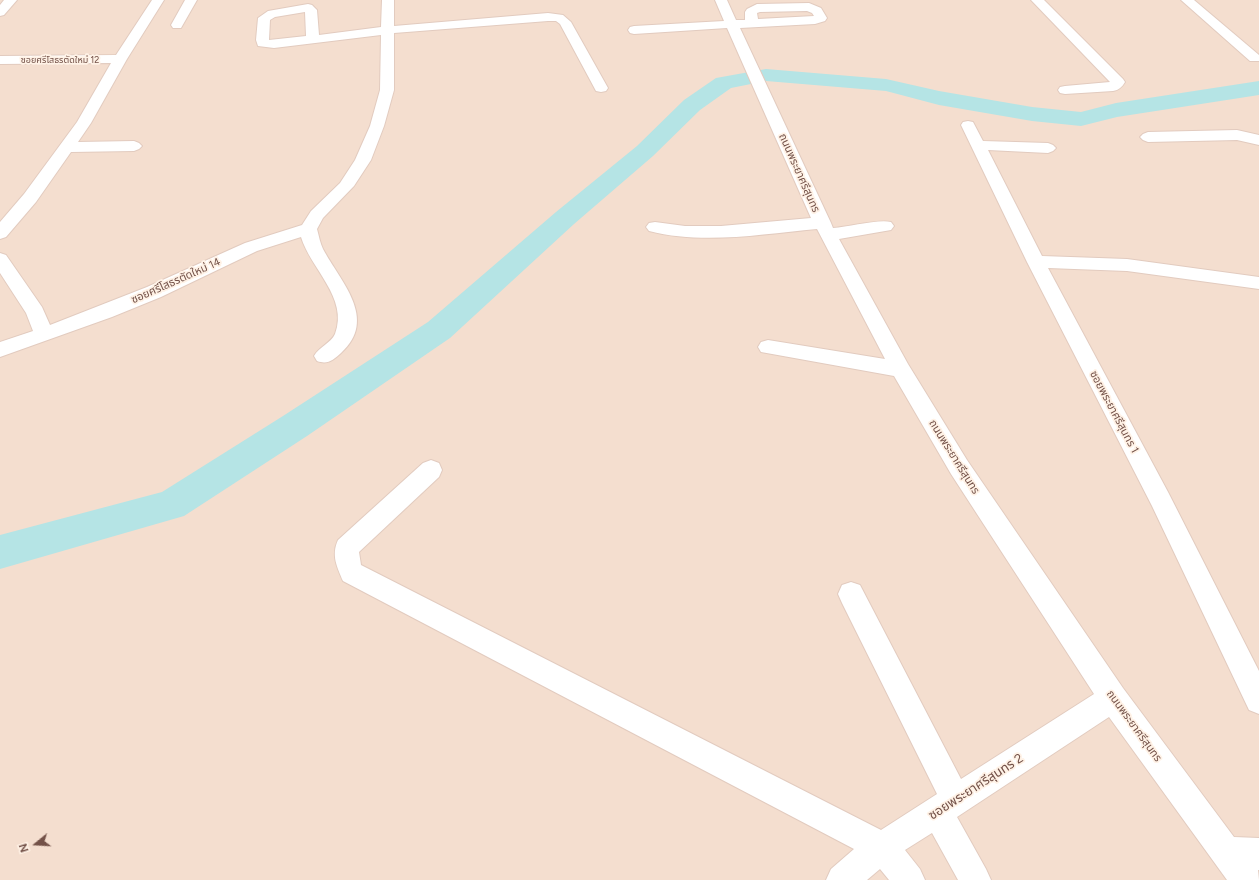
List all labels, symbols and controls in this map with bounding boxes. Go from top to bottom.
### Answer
street label: ซอยศรีโสธรตัดใหม่ 12 [21,55,99,65]
street label: ถนนพระยาศรีสุนทร [776,131,822,215]
street label: ซอยศรีโสธรตัดใหม่ 14 [129,255,223,307]
street label: ซอยพระยาศรีสุนทร 1 [1087,369,1141,455]
street label: ถนนพระยาศรีสุนทร [926,417,982,497]
street label: ถนนพระยาศรีสุนทร [1104,688,1164,764]
street label: ซอยพระยาศรีสุนทร 2 [926,751,1026,823]
north arrow [16,824,56,864]
text: N [17,842,32,854]

